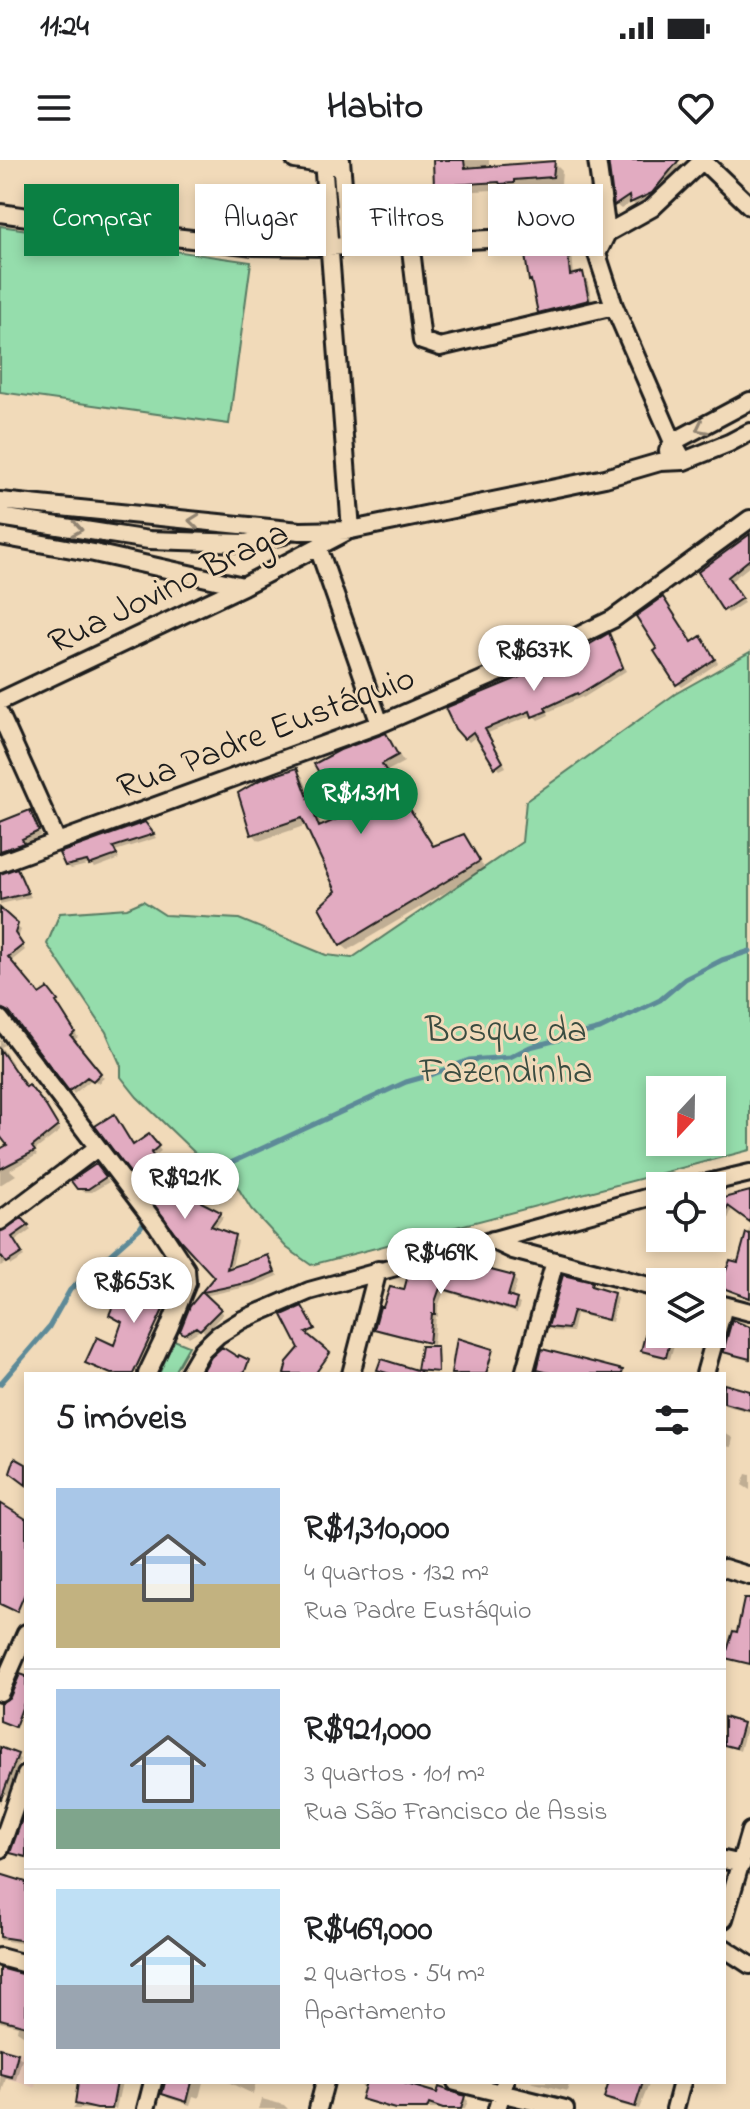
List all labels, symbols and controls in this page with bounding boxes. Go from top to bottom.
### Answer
text: 11:24 [40,6,89,50]
text: Habito [327,82,423,135]
icon: menu [32,86,76,130]
icon: heart [674,86,718,130]
chip: Comprar [24,184,179,256]
chip: Alugar [195,184,326,256]
chip: Filtros [342,184,472,256]
chip: Novo [488,184,603,256]
one-way arrow [695,418,710,433]
street label: Rua Jovino Braga [40,508,298,670]
one-way arrow [187,512,200,529]
one-way arrow [70,520,84,537]
pin: R$637K [469,625,599,693]
text: R$637K [496,632,572,670]
street label: Rua Padre Eustáquio [110,653,423,815]
pin: R$1.31M [287,768,435,836]
text: R$1.31M [322,775,400,813]
park label: Bosque da Fazendinha [419,1006,592,1100]
north arrow [646,1076,726,1156]
map controls [646,1076,726,1348]
pin: R$921K [120,1153,250,1221]
text: R$921K [149,1160,221,1198]
button: locate [646,1172,726,1252]
pin: R$469K [376,1228,506,1296]
text: R$469K [405,1235,477,1273]
pin: R$653K [69,1257,199,1325]
text: R$653K [94,1264,174,1302]
button: layers [646,1268,726,1348]
text: 5 imóveis [56,1395,187,1445]
icon: filters [650,1398,694,1442]
text: R$1,310,000 [304,1505,450,1555]
icon: home [120,1520,216,1616]
text: 4 quartos · 132 m² [304,1555,489,1593]
text: Rua Padre Eustáquio [304,1593,532,1631]
text: R$921,000 [304,1706,431,1756]
icon: home [120,1721,216,1817]
text: 3 quartos · 101 m² [304,1756,485,1794]
text: Rua São Francisco de Assis [304,1794,607,1832]
text: R$469,000 [304,1906,433,1956]
icon: home [120,1921,216,2017]
text: 2 quartos · 54 m² [304,1956,485,1994]
text: Apartamento [304,1994,446,2032]

